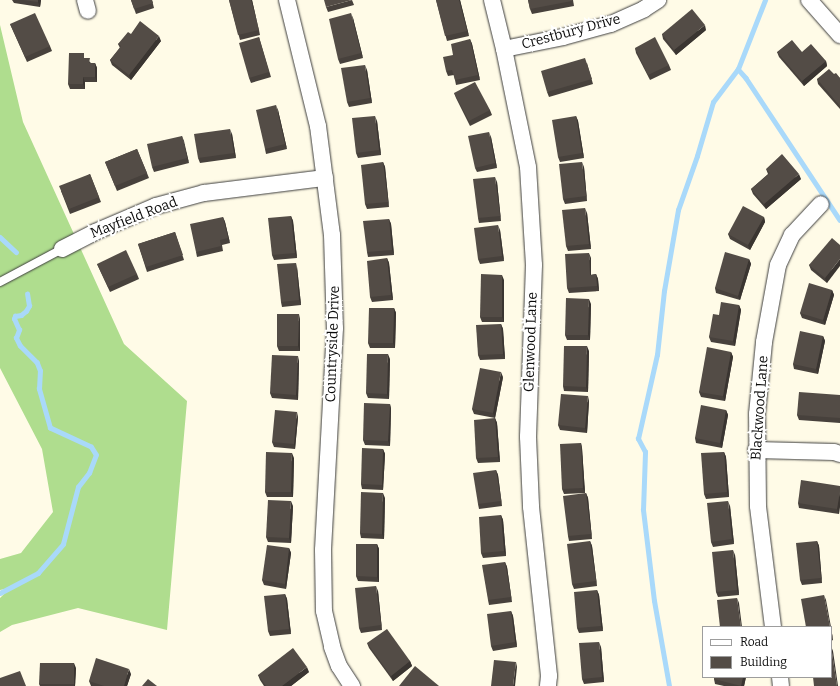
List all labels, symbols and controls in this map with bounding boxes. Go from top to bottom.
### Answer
street label: Crestbury Drive [520,11,622,53]
street label: Mayfield Road [88,194,180,242]
street label: Countryside Drive [323,285,343,403]
street label: Glenwood Lane [521,292,541,392]
street label: Blackwood Lane [748,355,772,461]
legend [702,626,832,678]
text: Road [740,635,768,649]
text: Building [740,655,787,669]

